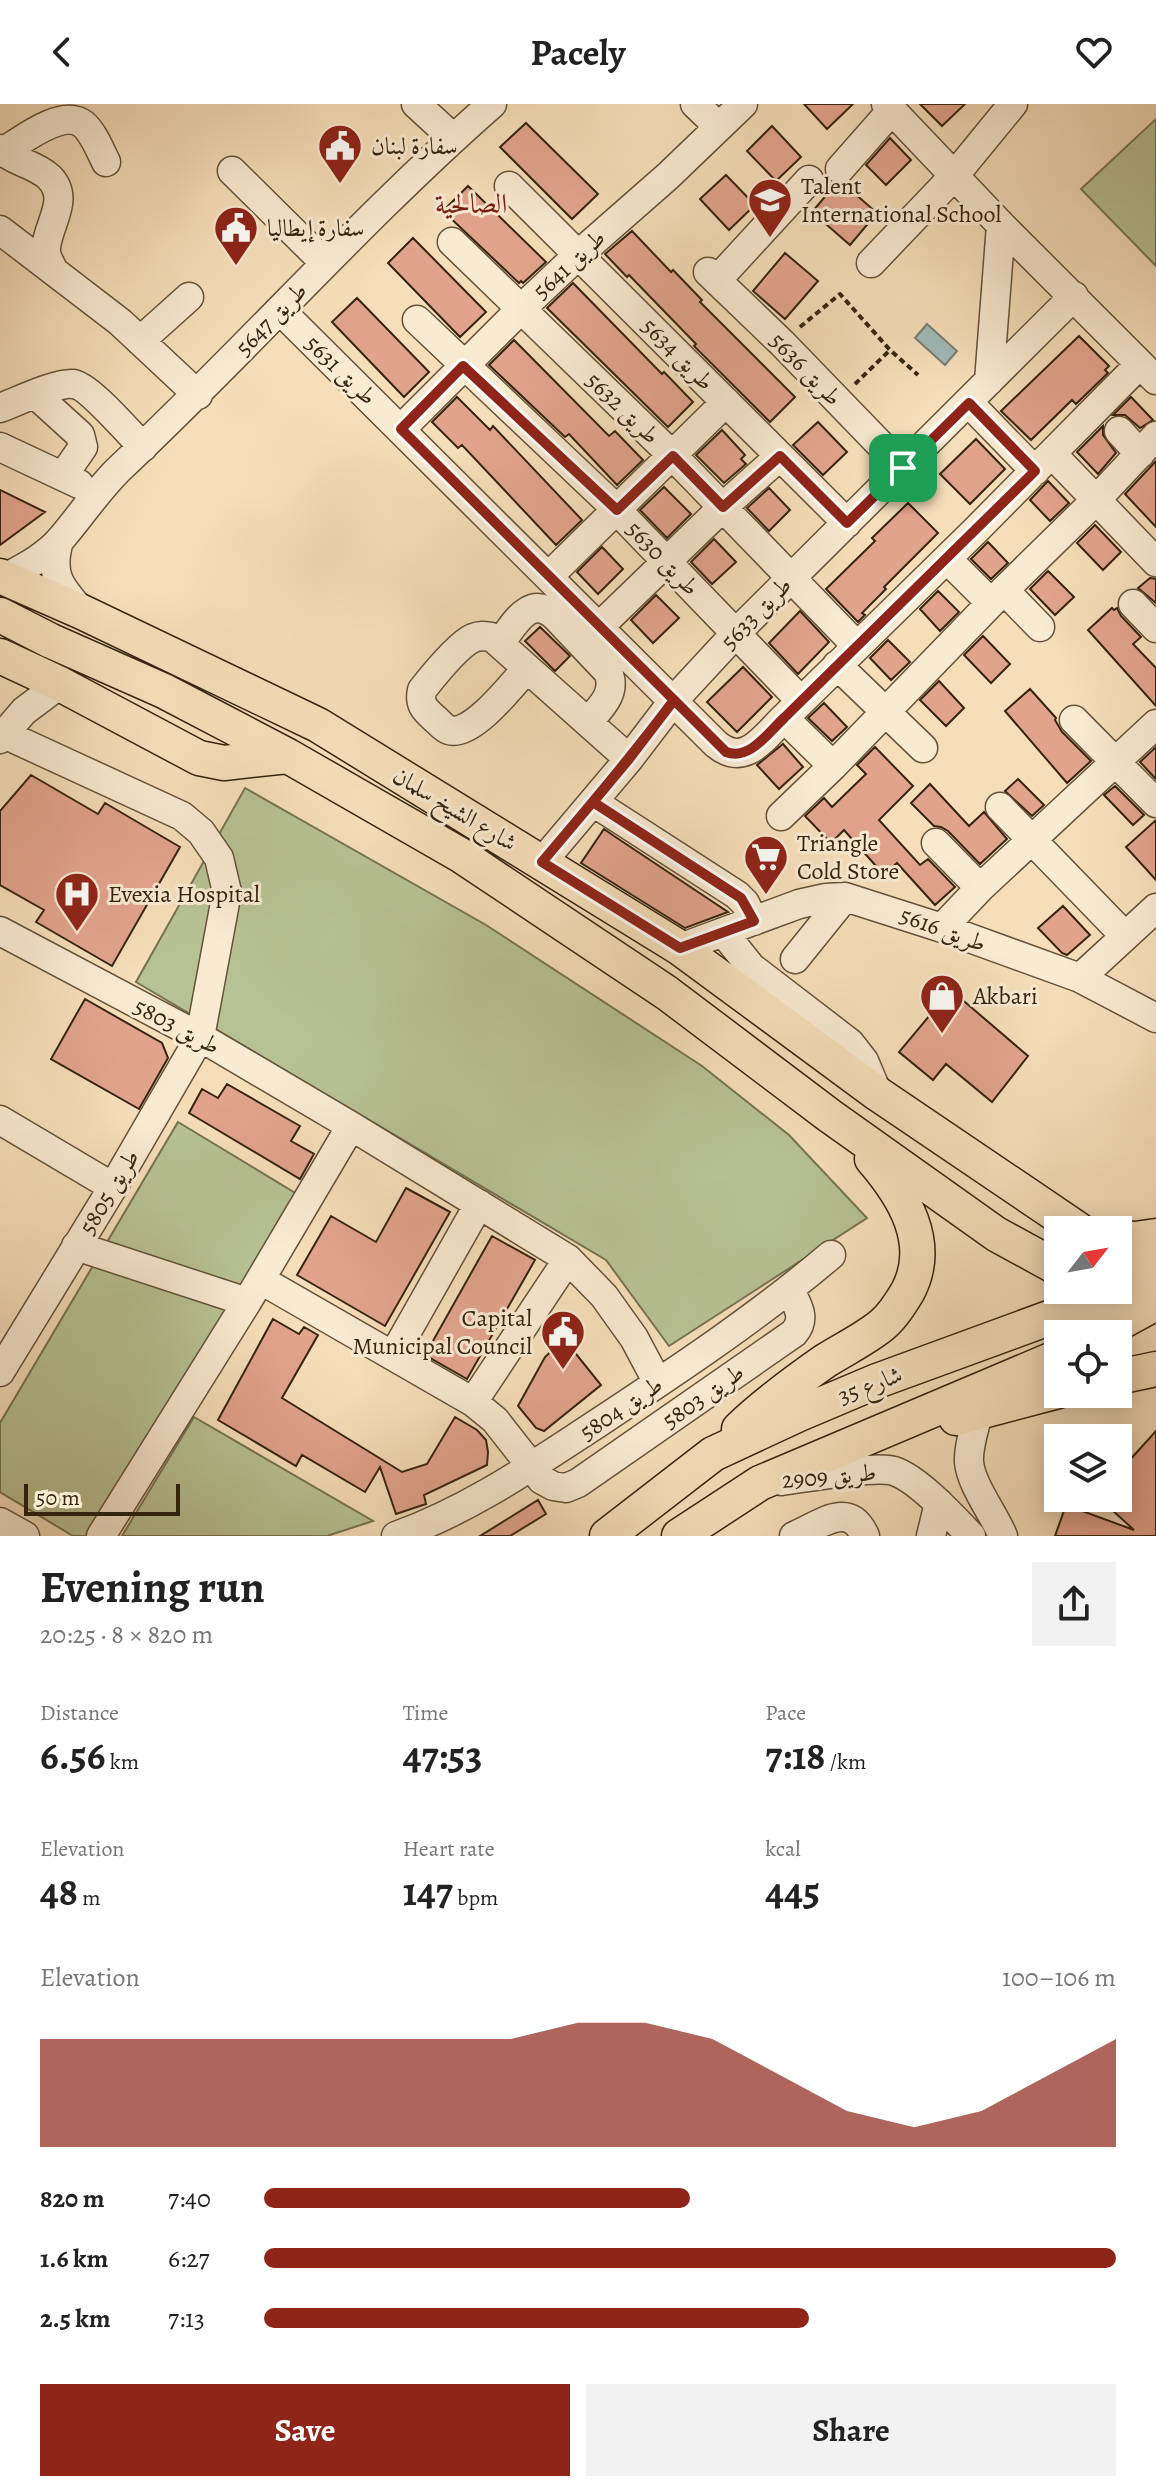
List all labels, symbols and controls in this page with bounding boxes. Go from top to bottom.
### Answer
text: Pacely [530,28,626,77]
icon: back [40,30,84,74]
icon: heart [1072,30,1116,74]
public building icon: سفارة لبنان [316,122,364,185]
place label: سفارة لبنان [371,130,458,162]
place label: Talent International School [801,170,1001,230]
school or university icon: Talent International School [746,176,794,239]
district label: الصالحية [435,185,507,223]
public building icon: سفارة إيطاليا [212,204,260,267]
place label: سفارة إيطاليا [267,212,364,244]
street label: طريق 5641 [525,222,613,306]
street label: طريق 5647 [228,275,314,363]
street label: طريق 5634 [635,311,721,397]
street label: طريق 5636 [763,325,849,413]
street label: طريق 5631 [298,328,384,412]
street label: طريق 5632 [579,365,667,451]
pin [869,434,937,502]
icon: arrive [881,446,925,490]
street label: طريق 5630 [619,513,707,603]
street label: طريق 5633 [713,569,799,657]
street label: شارع الشيخ سلمان [384,759,523,863]
place label: Triangle Cold Store [797,827,899,887]
supermarket icon: Triangle Cold Store [742,833,790,896]
hospital icon: Evexia Hospital [53,870,101,933]
place label: Evexia Hospital [108,878,260,910]
street label: طريق 5616 [896,899,990,959]
shop icon: Akbari [918,972,966,1035]
place label: Akbari [972,980,1038,1012]
street label: طريق 5803 [128,990,226,1062]
street label: طريق 5805 [71,1144,147,1240]
north arrow [1044,1216,1132,1304]
map controls [1044,1216,1132,1512]
place label: Capital Municipal Council [352,1302,532,1362]
public building icon: Capital Municipal Council [539,1308,587,1371]
button: locate [1044,1320,1132,1408]
street label: طريق 5803 [656,1356,750,1436]
street label: شارع 35 [833,1358,908,1416]
street label: طريق 5804 [573,1368,669,1448]
button: layers [1044,1424,1132,1512]
street label: طريق 2909 [780,1456,878,1496]
scale bar [24,1480,180,1516]
text: 50 m [36,1483,80,1513]
text: Evening run [40,1557,265,1617]
button: share [1032,1562,1116,1646]
text: 20:25 · 8 × 820 m [40,1617,213,1652]
text: Distance [40,1698,119,1728]
text: Time [403,1698,448,1728]
text: Pace [765,1698,806,1728]
text: 6.56 [40,1728,105,1783]
text: 47:53 [403,1728,482,1783]
text: 7:18 [765,1728,825,1783]
text: km [105,1747,139,1777]
text: /km [825,1747,866,1777]
text: Elevation [40,1834,124,1864]
text: Heart rate [403,1834,495,1864]
text: kcal [765,1834,801,1864]
text: 48 [40,1864,78,1919]
text: 147 [403,1864,453,1919]
text: 445 [765,1864,820,1919]
text: m [78,1883,101,1913]
text: bpm [453,1883,498,1913]
text: Elevation [40,1960,140,1995]
text: 100–106 m [1002,1960,1116,1995]
text: 820 m [40,2181,104,2216]
text: 7:40 [168,2181,211,2216]
text: 1.6 km [40,2241,108,2276]
text: 6:27 [168,2241,209,2276]
text: 2.5 km [40,2301,111,2336]
text: 7:13 [168,2301,205,2336]
button: Save [40,2384,570,2476]
button: Share [586,2384,1116,2476]

